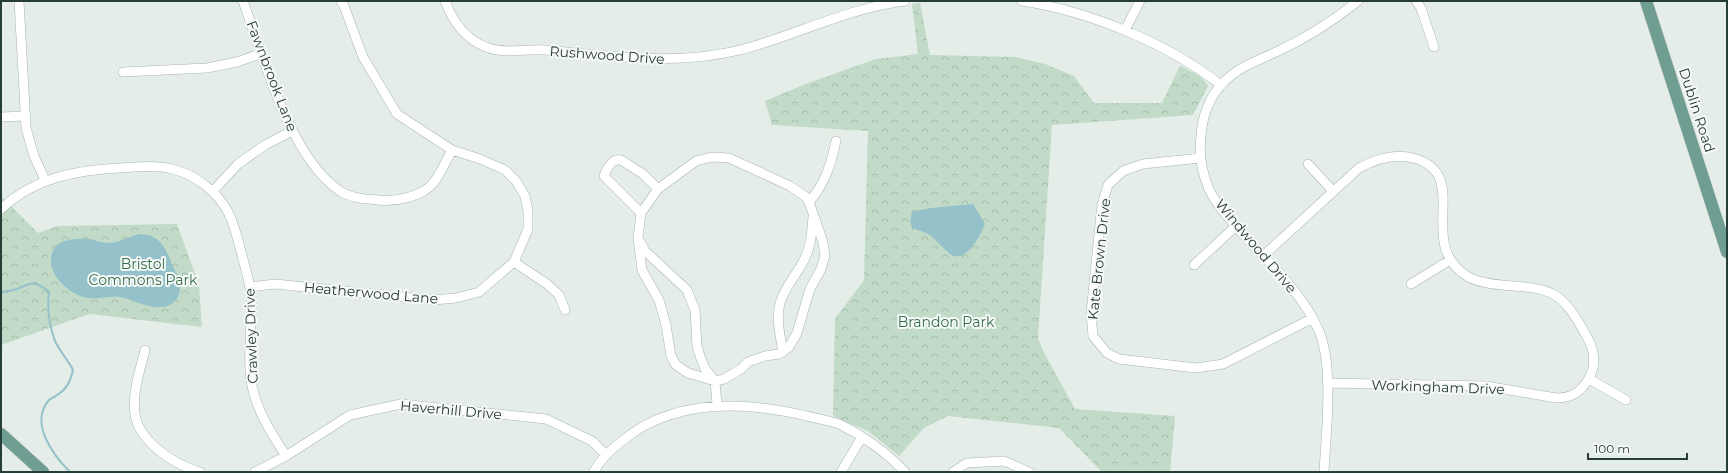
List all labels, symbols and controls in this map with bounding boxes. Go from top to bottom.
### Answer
street label: Fawnbrook Lane [243,18,301,134]
street label: Rushwood Drive [549,42,665,68]
street label: Dublin Road [1675,65,1719,155]
street label: Windwood Drive [1211,195,1301,297]
street label: Kate Brown Drive [1084,197,1114,321]
park label: Bristol Commons Park [89,255,198,289]
street label: Heatherwood Lane [303,278,439,308]
street label: Crawley Drive [240,288,262,384]
park label: Brandon Park [898,313,995,331]
street label: Workingham Drive [1371,376,1505,398]
street label: Haverhill Drive [399,397,503,423]
scale bar [1588,435,1687,461]
text: 100 m [1594,441,1630,456]

